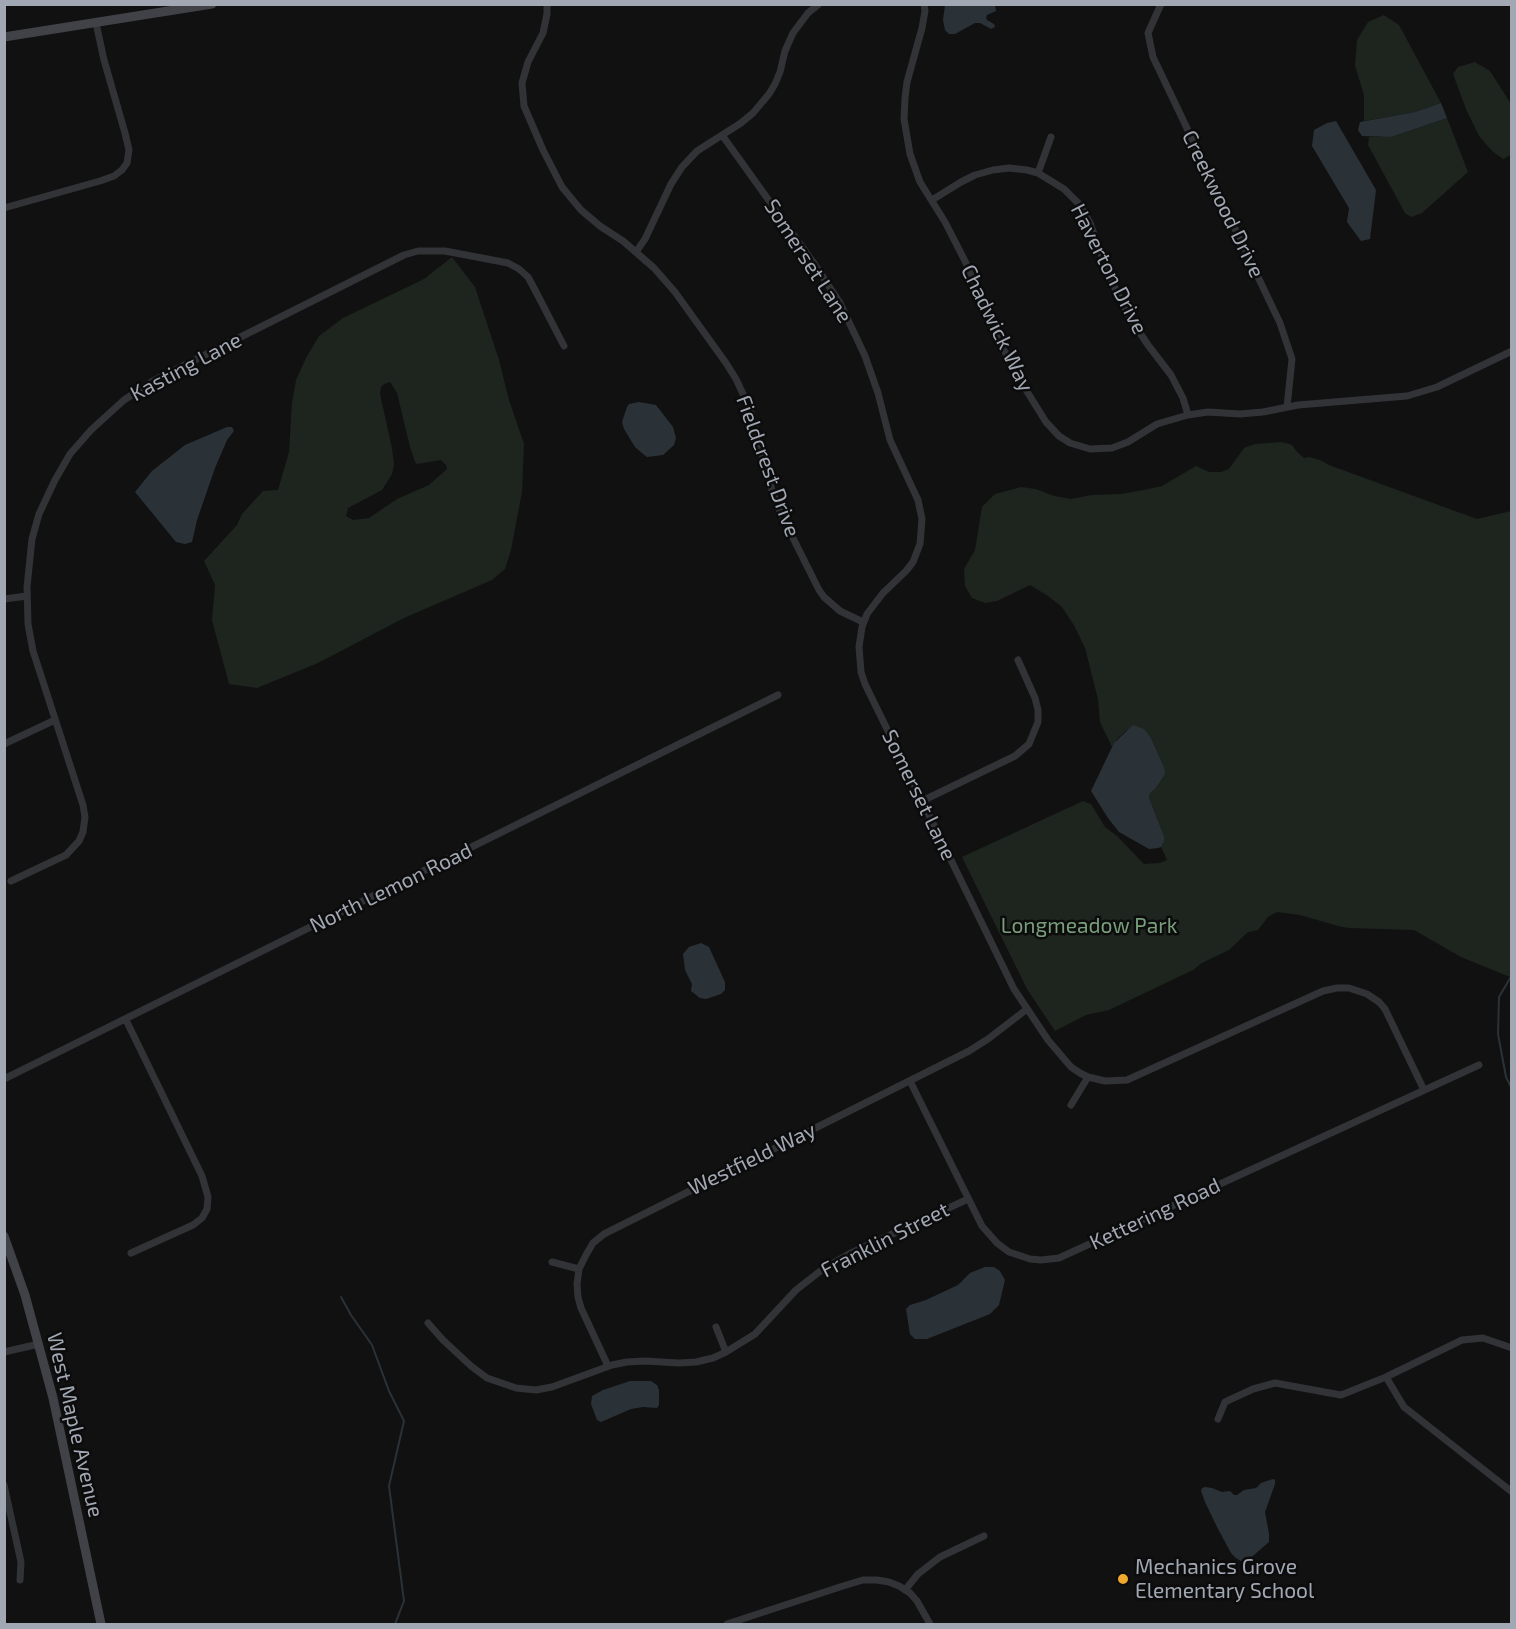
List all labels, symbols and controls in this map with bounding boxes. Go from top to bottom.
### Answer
street label: Creekwood Drive [1176,126,1270,282]
street label: Somerset Lane [759,194,857,328]
street label: Haverton Drive [1065,200,1153,338]
street label: Chadwick Way [955,260,1039,396]
street label: Kasting Lane [126,327,246,407]
street label: Fieldcrest Drive [731,392,805,540]
street label: Somerset Lane [876,726,962,864]
street label: North Lemon Road [306,838,476,938]
park label: Longmeadow Park [1001,913,1177,939]
street label: Westfield Way [684,1117,820,1201]
street label: Kettering Road [1086,1173,1224,1255]
street label: Franklin Street [817,1197,953,1283]
street label: West Maple Avenue [41,1330,109,1520]
place label: Mechanics Grove Elementary School [1135,1554,1314,1604]
marker: Mechanics Grove Elementary School [1116,1572,1130,1586]

